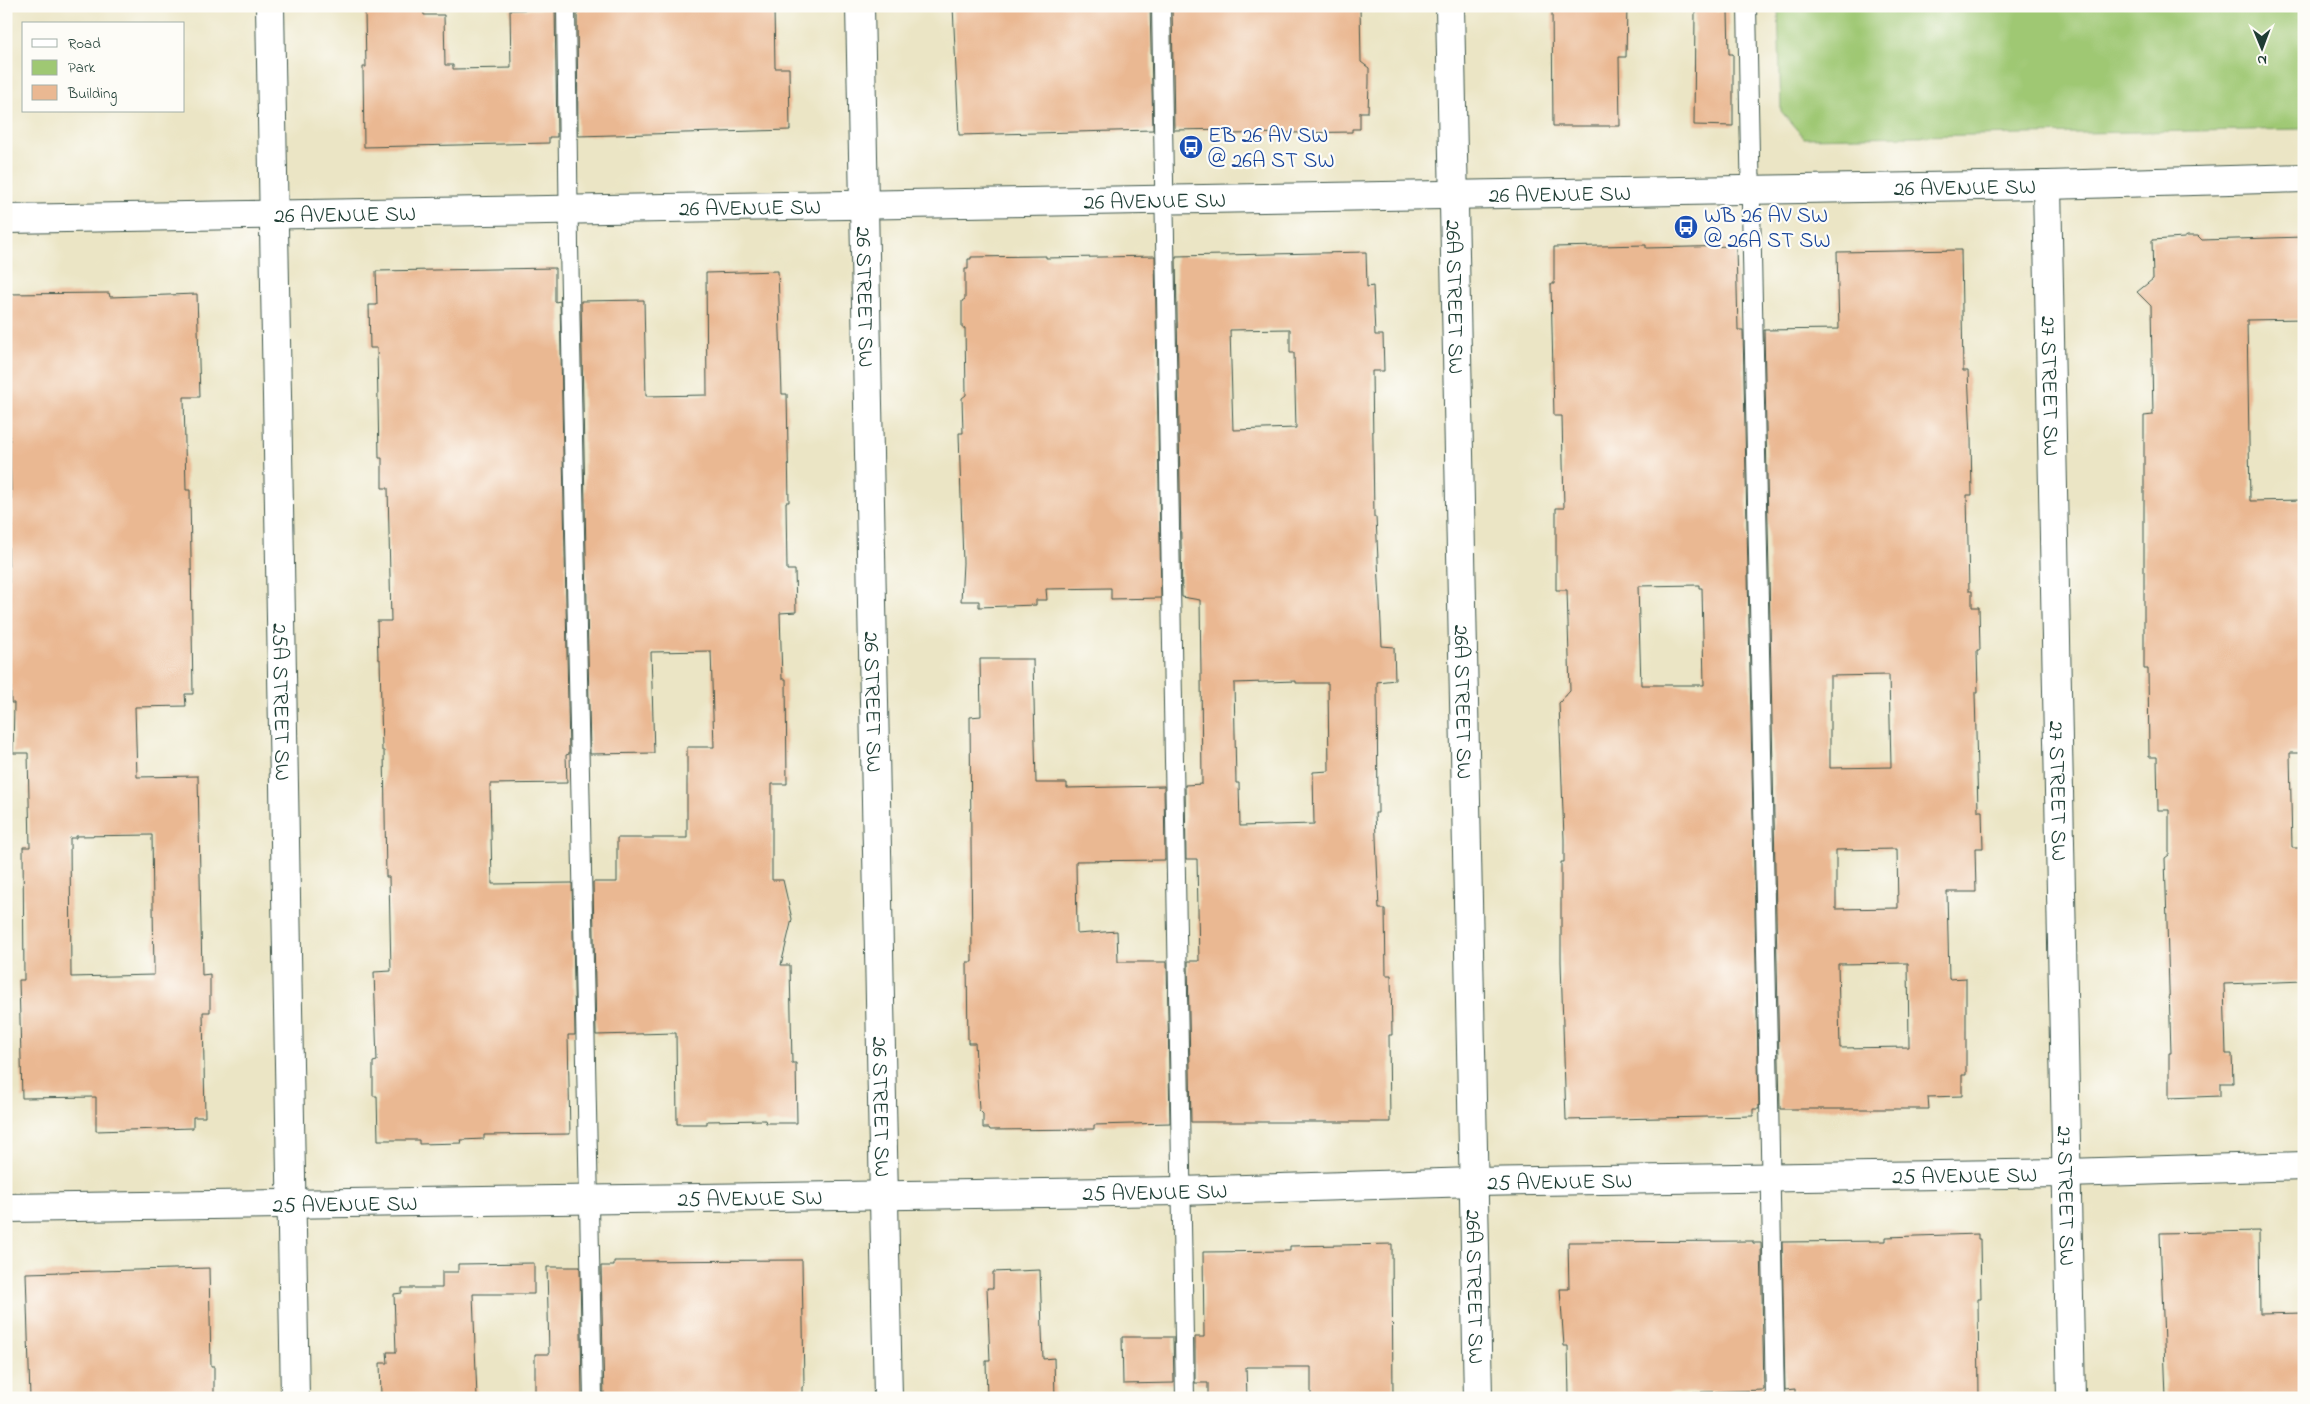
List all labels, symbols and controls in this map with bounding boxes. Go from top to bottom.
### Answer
legend [22,22,185,112]
north arrow [2238,22,2288,72]
text: Road [68,33,101,55]
text: N [2257,49,2267,70]
text: Park [68,57,96,79]
text: Building [67,83,117,106]
place label: EB 26 AV SW @ 26A ST SW [1208,121,1335,178]
bus stop icon: EB 26 AV SW @ 26A ST SW [1178,134,1204,160]
street label: 26 AVENUE SW [1893,172,2036,207]
street label: 26 AVENUE SW [1488,179,1631,213]
street label: 26 AVENUE SW [1084,186,1226,220]
street label: 26 AVENUE SW [679,192,821,227]
street label: 26 AVENUE SW [274,199,416,234]
place label: WB 26 AV SW @ 26A ST SW [1704,201,1831,258]
bus stop icon: WB 26 AV SW @ 26A ST SW [1673,214,1699,240]
street label: 26A STREET SW [1435,219,1470,375]
street label: 26 STREET SW [845,226,880,368]
street label: 27 STREET SW [2031,315,2065,457]
street label: 25A STREET SW [262,623,297,781]
street label: 26A STREET SW [1443,624,1479,780]
street label: 26 STREET SW [854,631,888,773]
street label: 27 STREET SW [2039,720,2073,861]
street label: 26 STREET SW [862,1036,897,1178]
street label: 27 STREET SW [2047,1125,2081,1266]
street label: 25 AVENUE SW [1892,1160,2038,1195]
street label: 25 AVENUE SW [1487,1167,1633,1201]
street label: 25 AVENUE SW [1082,1177,1228,1211]
street label: 25 AVENUE SW [677,1183,823,1217]
street label: 25 AVENUE SW [272,1189,418,1223]
street label: 26A STREET SW [1455,1209,1490,1364]

